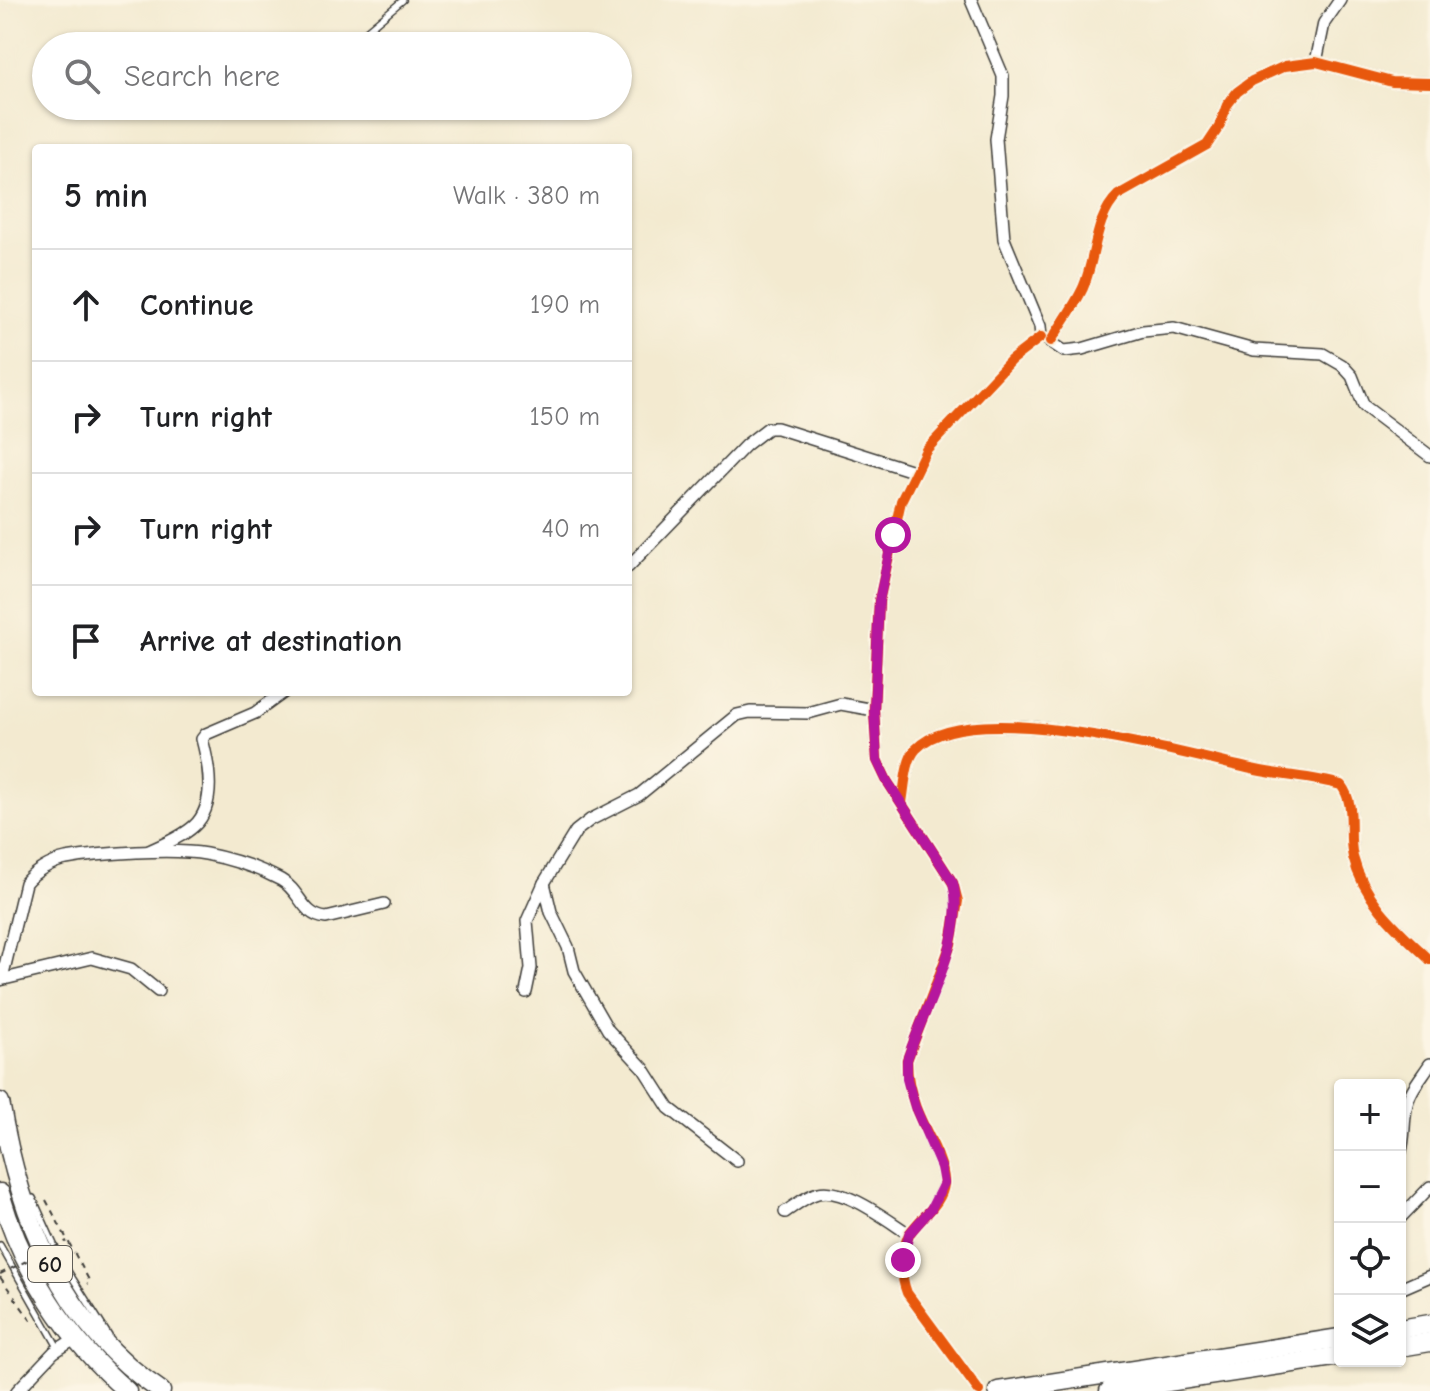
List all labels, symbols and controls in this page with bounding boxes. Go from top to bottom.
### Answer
search box [32,32,632,120]
icon: search [60,54,104,98]
text: Search here [124,59,280,94]
text: 5 min [64,176,148,216]
text: Walk · 380 m [453,181,600,211]
icon: ahead [64,283,108,327]
text: Continue [140,288,254,323]
text: 190 m [530,290,600,320]
icon: right [64,395,108,439]
text: Turn right [140,400,272,435]
text: 150 m [530,402,600,432]
icon: right [64,507,108,551]
text: Turn right [140,512,272,547]
text: 40 m [541,514,600,544]
route start [875,517,911,553]
icon: arrive [64,619,108,663]
text: Arrive at destination [140,624,402,659]
map controls [1334,1079,1406,1367]
button: + [1334,1079,1406,1151]
button: − [1334,1151,1406,1223]
button: locate [1334,1223,1406,1295]
route end [885,1242,921,1278]
road number: 60 [28,1246,72,1282]
button: layers [1334,1295,1406,1367]

